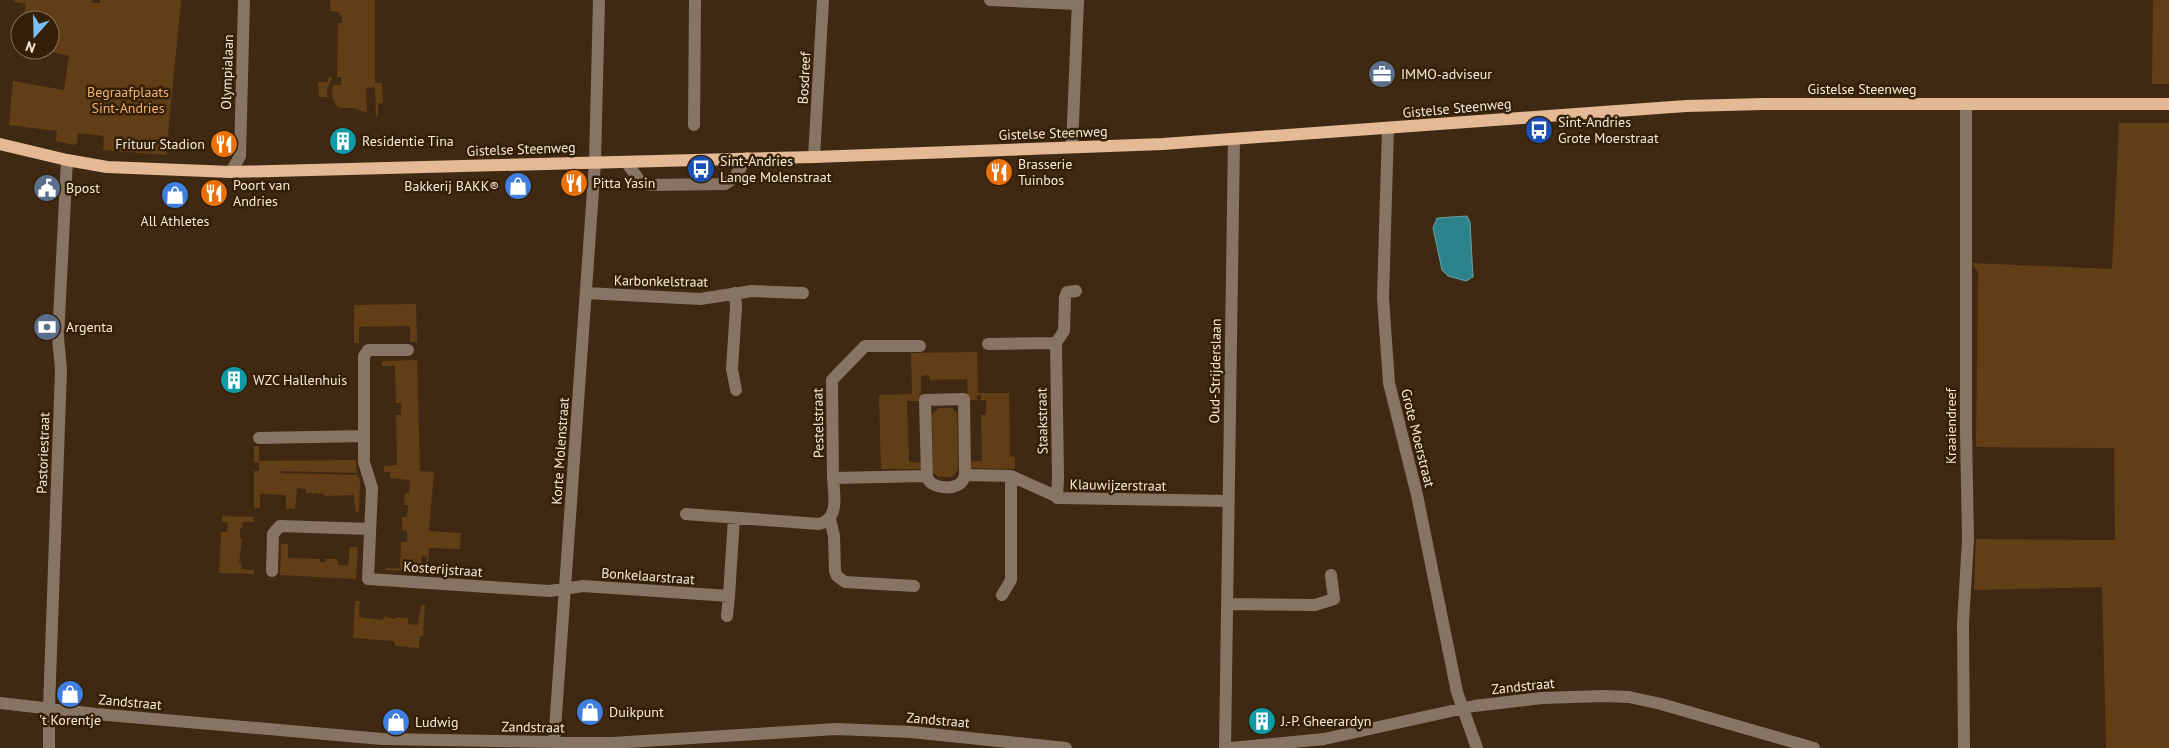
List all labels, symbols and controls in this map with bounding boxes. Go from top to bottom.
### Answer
north arrow [10,10,60,60]
street label: Olympialaan [217,34,237,110]
text: N [23,37,38,57]
street label: Bosdreef [794,51,814,105]
office icon: IMMO-adviseur [1367,59,1397,89]
place label: IMMO-adviseur [1401,65,1492,83]
street label: Gistelse Steenweg [1807,80,1917,98]
park label: Begraafplaats Sint-Andries [87,83,169,117]
street label: Gistelse Steenweg [1402,94,1512,122]
place label: Sint-Andries Grote Moerstraat [1558,113,1659,147]
bus stop icon: Sint-Andries Grote Moerstraat [1524,115,1554,145]
street label: Gistelse Steenweg [998,122,1108,144]
building icon: Residentie Tina [328,126,358,156]
restaurant icon: Frituur Stadion [209,129,239,159]
place label: Residentie Tina [362,132,454,150]
place label: Frituur Stadion [115,135,205,153]
street label: Gistelse Steenweg [466,138,576,160]
place label: Sint-Andries Lange Molenstraat [720,152,832,186]
bus stop icon: Sint-Andries Lange Molenstraat [686,154,716,184]
place label: Brasserie Tuinbos [1018,155,1072,189]
restaurant icon: Brasserie Tuinbos [984,157,1014,187]
restaurant icon: Pitta Yasin [559,168,589,198]
shop icon: Bakkerij BAKK® [503,171,533,201]
public building icon: Bpost [32,173,62,203]
place label: Pitta Yasin [593,174,655,192]
place label: Poort van Andries [233,176,290,210]
place label: Bakkerij BAKK® [404,177,499,195]
restaurant icon: Poort van Andries [199,178,229,208]
place label: Bpost [66,179,100,197]
shop icon: All Athletes [160,180,190,210]
place label: All Athletes [141,212,210,230]
street label: Karbonkelstraat [614,271,709,291]
bank icon: Argenta [32,312,62,342]
place label: Argenta [66,318,113,336]
street label: Oud-Strijderslaan [1205,318,1225,424]
building icon: WZC Hallenhuis [219,365,249,395]
place label: WZC Hallenhuis [253,371,347,389]
street label: Staakstraat [1032,387,1052,455]
street label: Grote Moerstraat [1397,387,1439,489]
street label: Kraaiendreef [1942,387,1960,464]
street label: Pestelstraat [808,388,828,458]
street label: Korte Molenstraat [547,397,573,505]
street label: Pastoriestraat [33,411,53,494]
street label: Klauwijzerstraat [1069,475,1167,495]
street label: Kosterijstraat [403,557,483,581]
street label: Bonkelaarstraat [601,564,696,588]
street label: Zandstraat [1490,674,1556,698]
shop icon: 't Korentje [55,679,85,709]
street label: Zandstraat [98,690,163,714]
shop icon: Duikpunt [575,697,605,727]
place label: Duikpunt [609,703,664,721]
building icon: J.-P. Gheerardyn [1247,706,1277,736]
shop icon: Ludwig [381,707,411,737]
street label: Zandstraat [906,708,971,732]
place label: 't Korentje [39,711,101,729]
place label: J.-P. Gheerardyn [1280,712,1371,730]
place label: Ludwig [415,713,459,731]
street label: Zandstraat [501,717,565,737]

